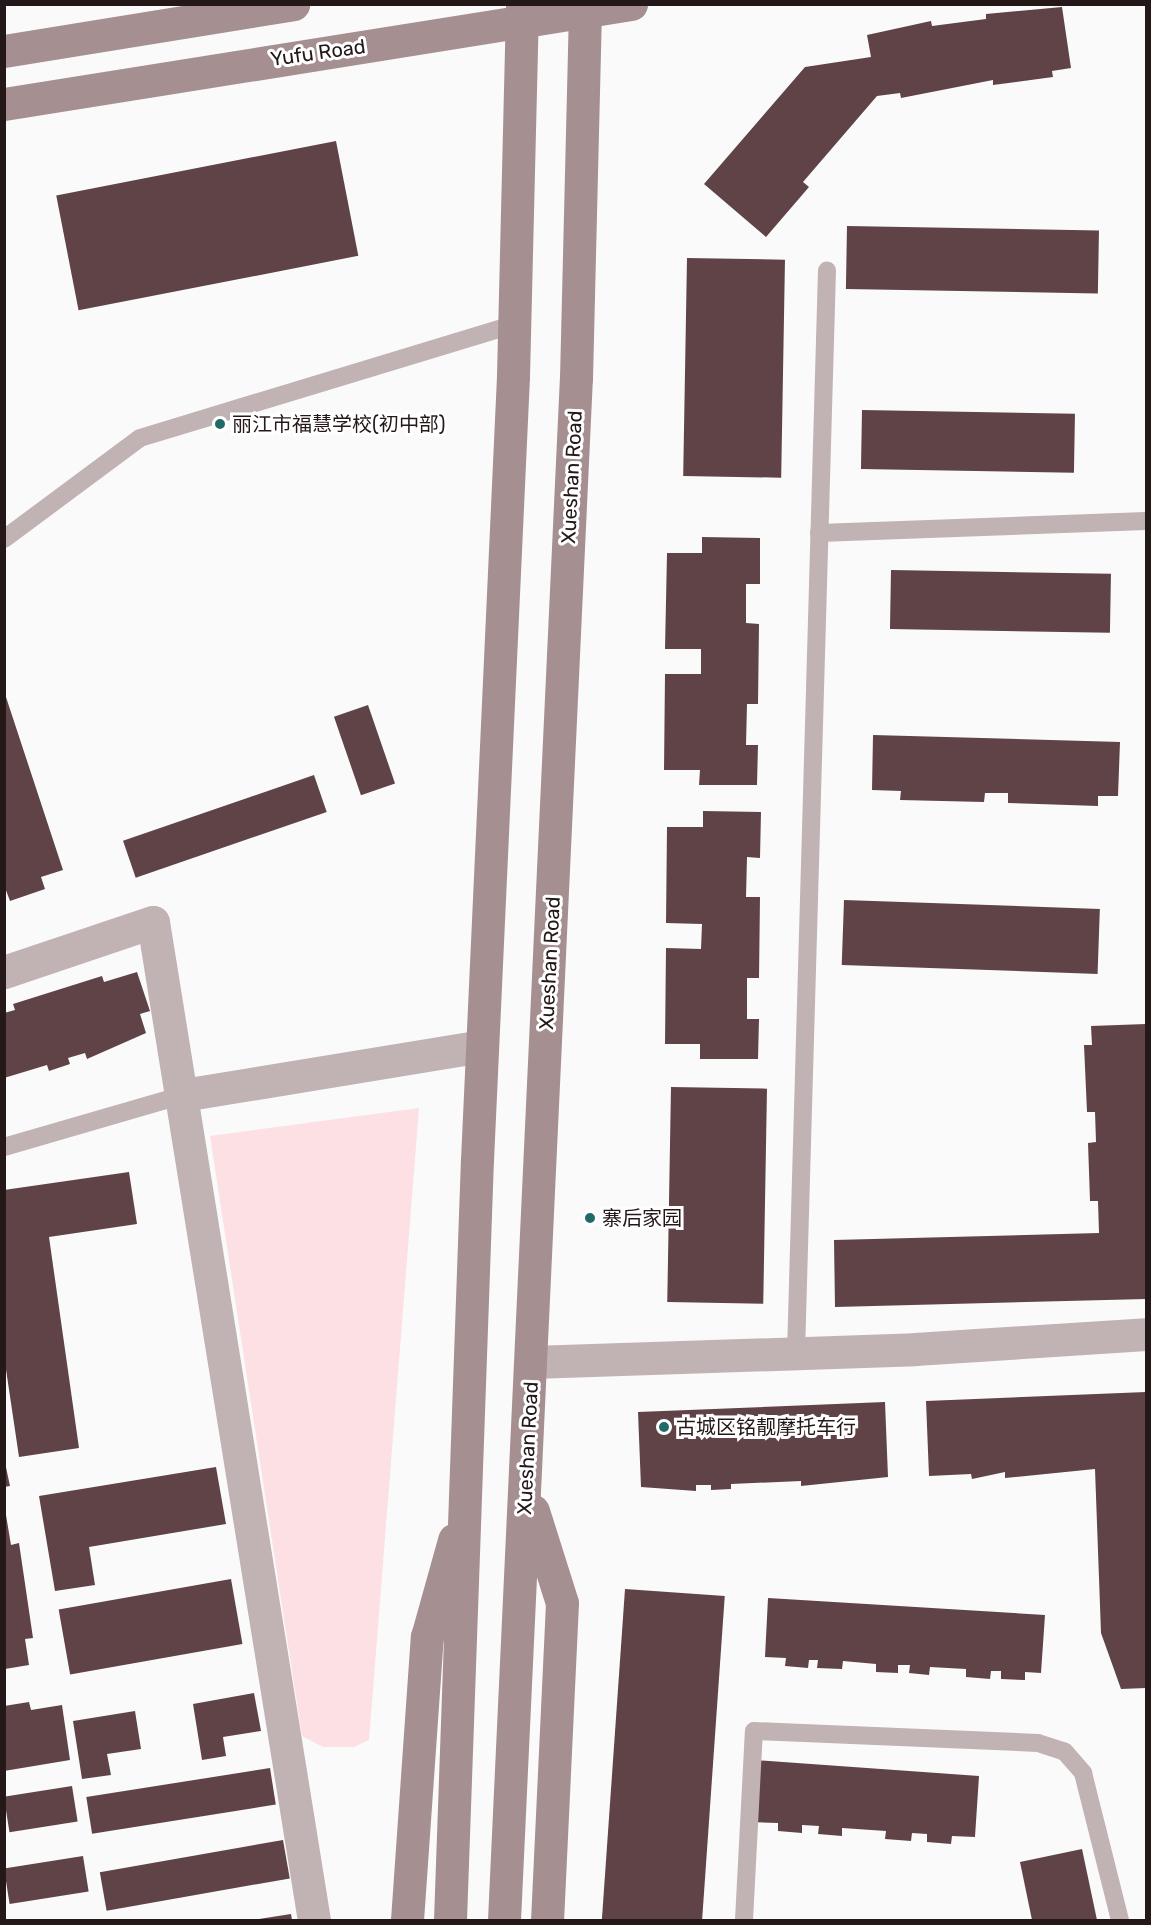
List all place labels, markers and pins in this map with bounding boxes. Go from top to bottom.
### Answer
place label: 丽江市福慧学校(初中部) [232,412,446,436]
marker: 丽江市福慧学校(初中部) [213,417,227,431]
place label: 寨后家园 [602,1206,682,1230]
marker: 寨后家园 [583,1211,597,1225]
place label: 古城区铭靓摩托车行 [676,1415,856,1439]
marker: 古城区铭靓摩托车行 [657,1420,671,1434]

